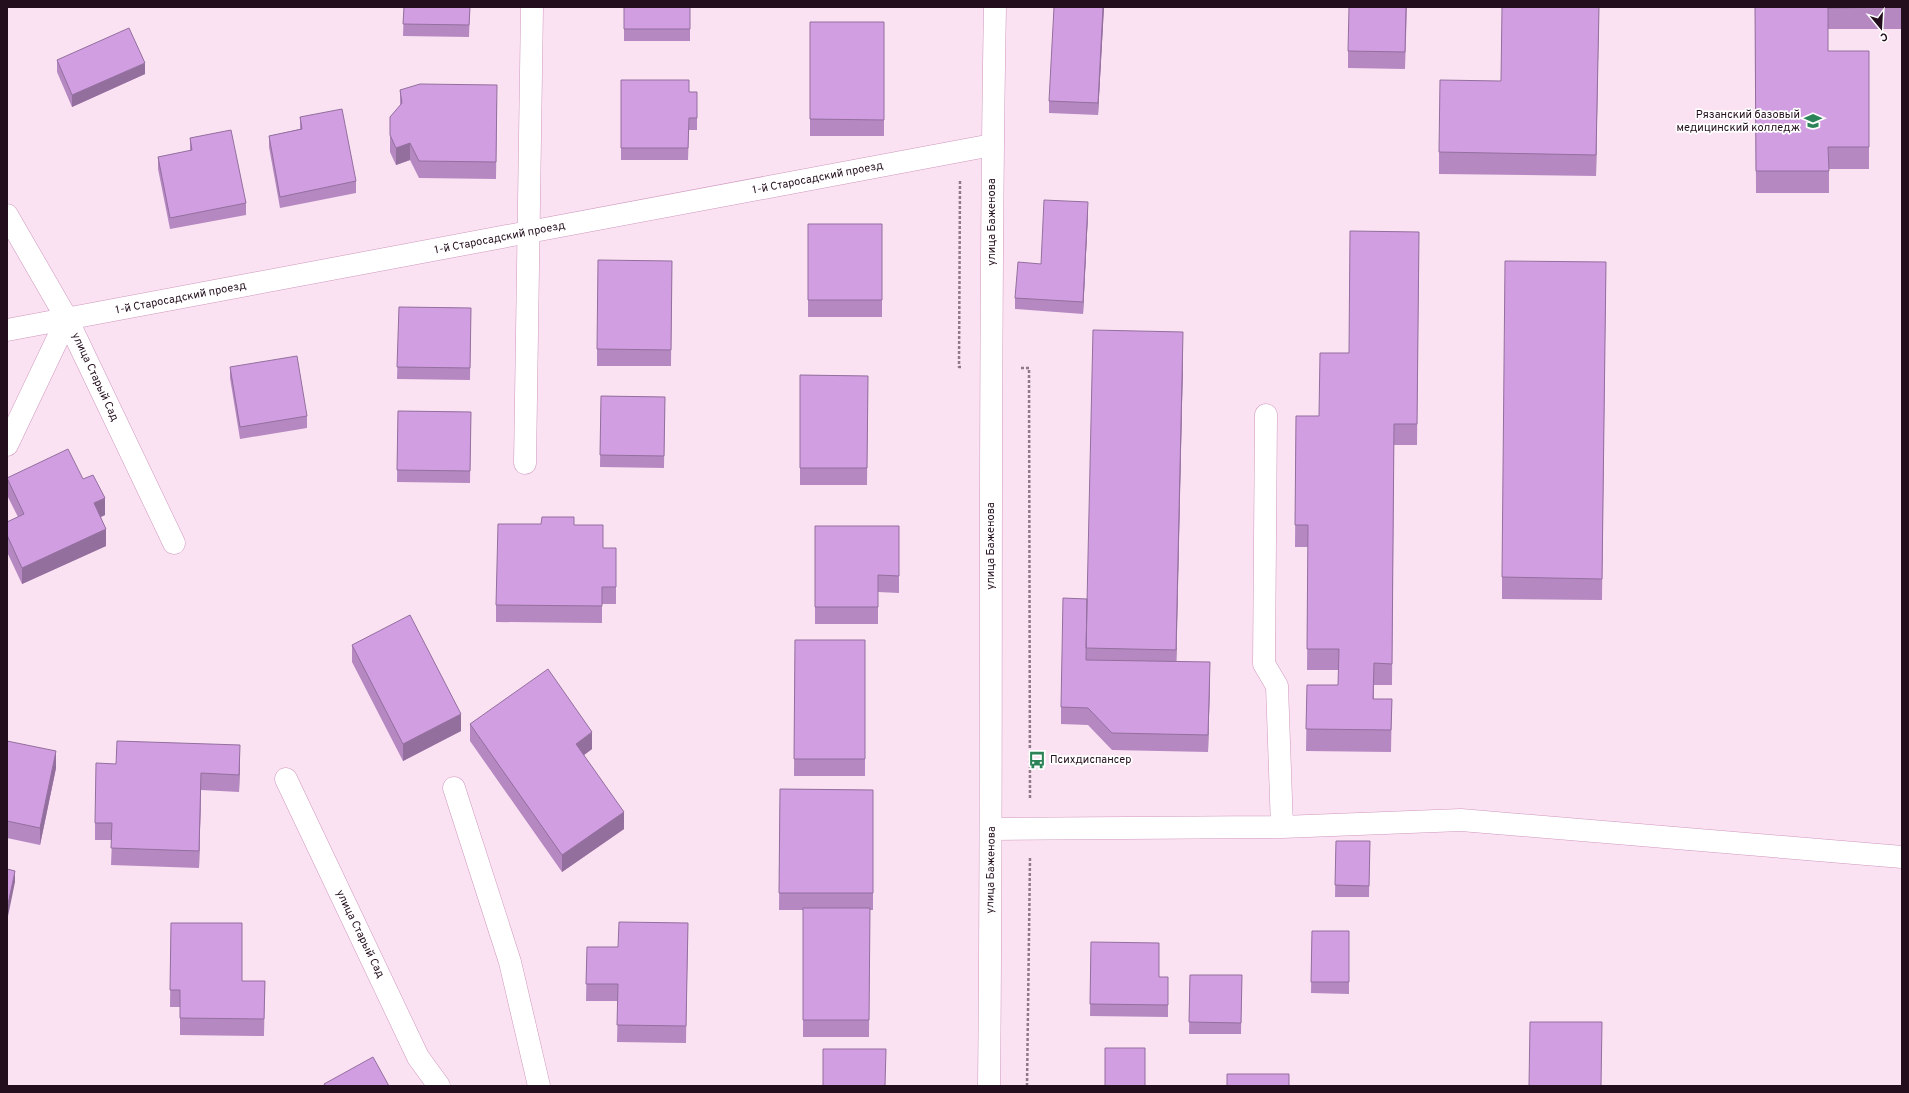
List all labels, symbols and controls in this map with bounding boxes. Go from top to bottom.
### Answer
north arrow [1861,8,1901,48]
text: С [1878,29,1889,44]
place label: Рязанский базовый медицинский колледж [1677,108,1800,135]
school or university icon: Рязанский базовый медицинский колледж [1803,111,1823,131]
street label: 1-й Старосадский проезд [751,158,885,198]
street label: улица Баженова [985,178,999,266]
street label: 1-й Старосадский проезд [433,218,567,258]
street label: 1-й Старосадский проезд [114,278,248,318]
street label: улица Старый Сад [68,330,122,424]
street label: улица Баженова [984,502,998,590]
bus stop icon: Психдиспансер [1027,750,1047,770]
place label: Психдиспансер [1050,753,1132,767]
street label: улица Баженова [983,826,999,914]
street label: улица Старый Сад [333,888,387,980]

